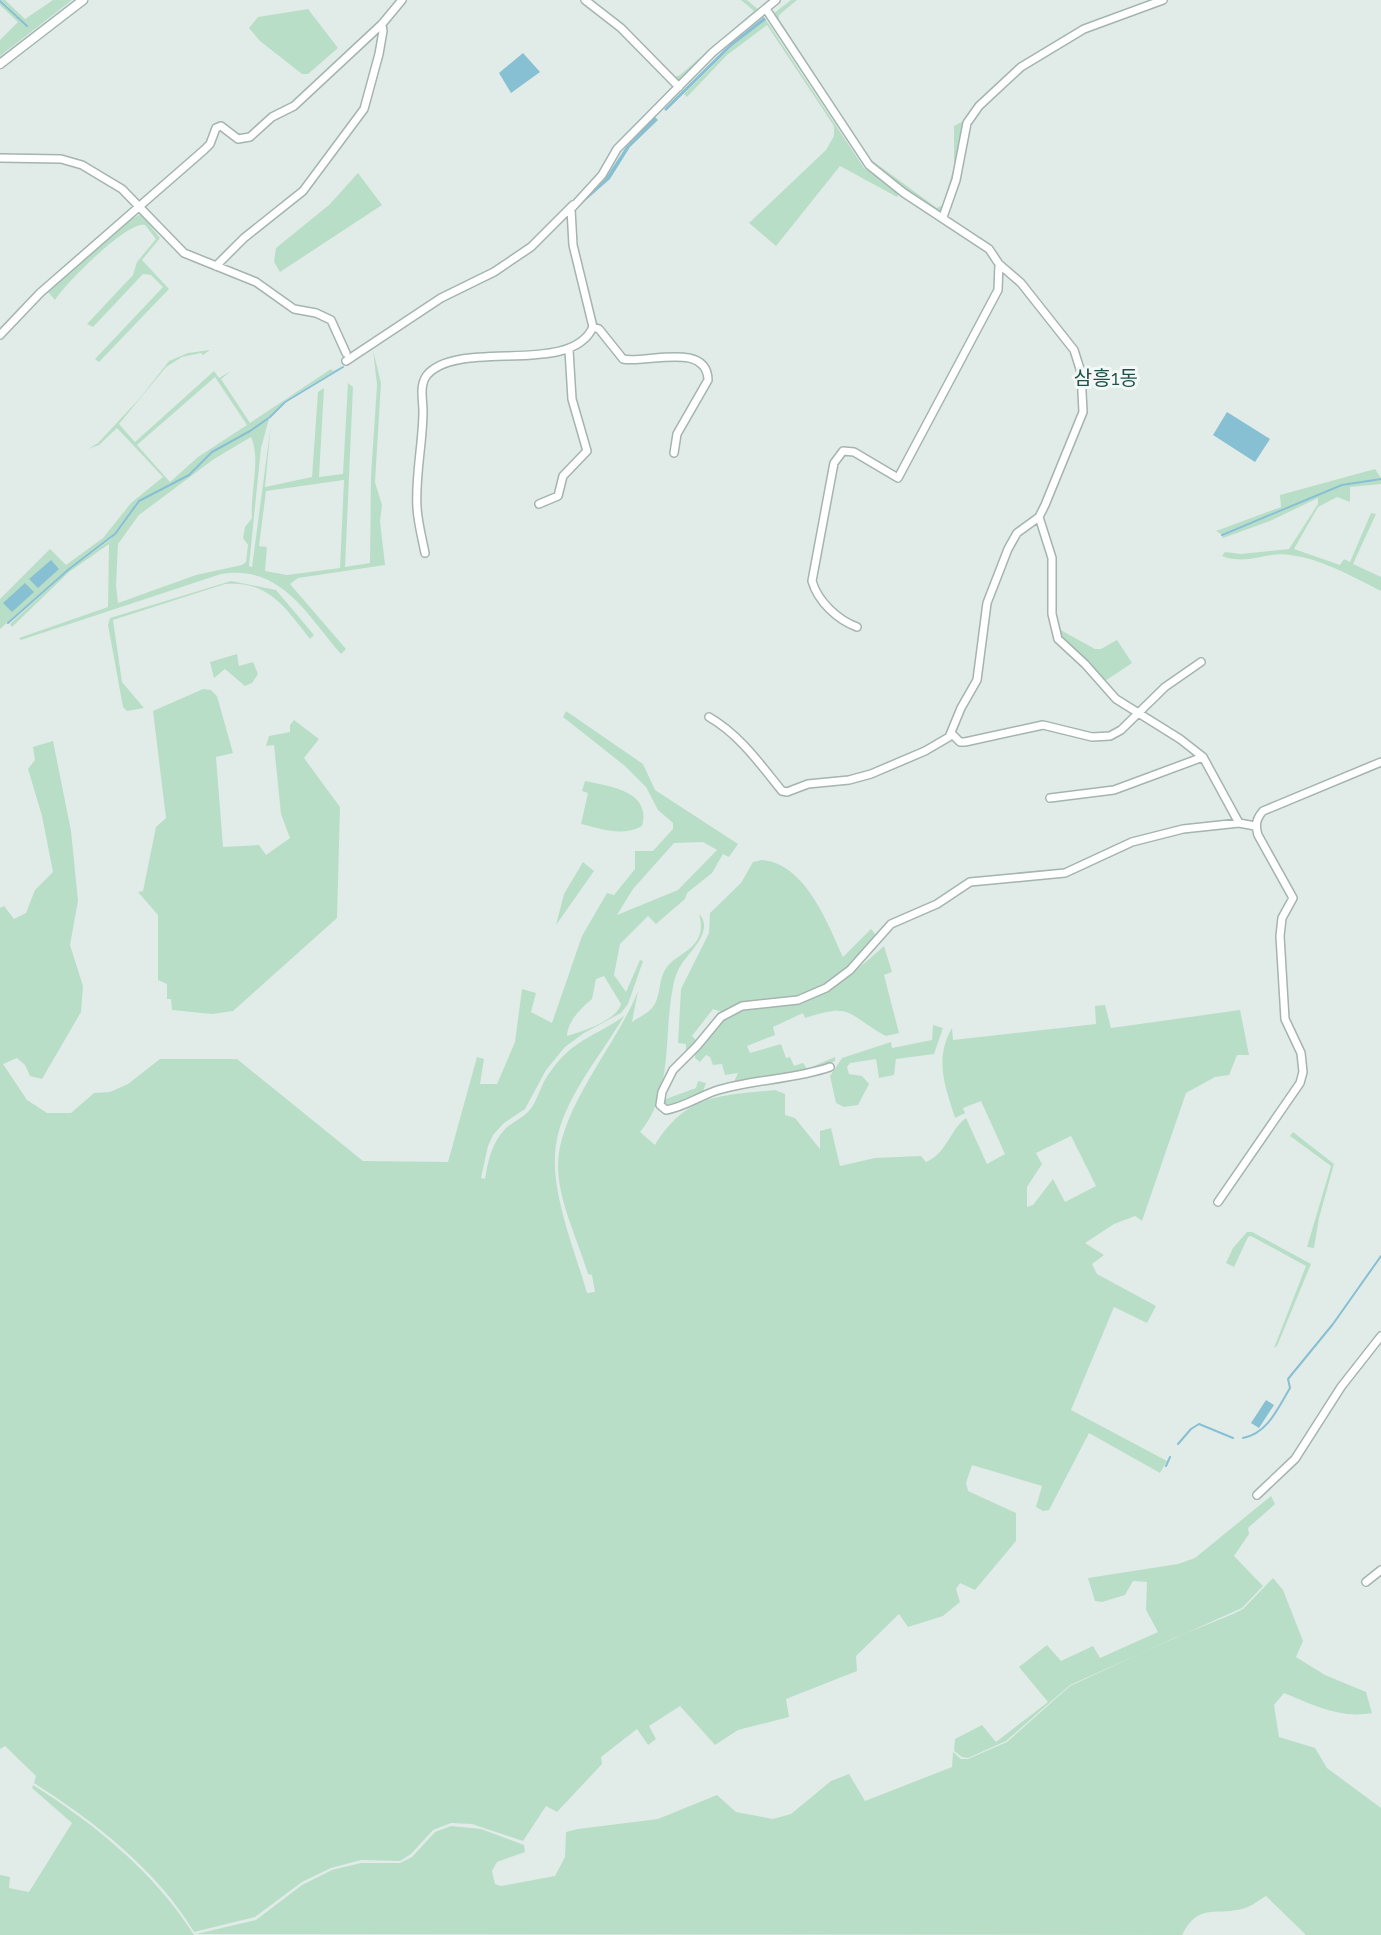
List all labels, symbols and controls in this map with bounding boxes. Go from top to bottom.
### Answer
district label: 삼흥1동 [1074,366,1138,390]

